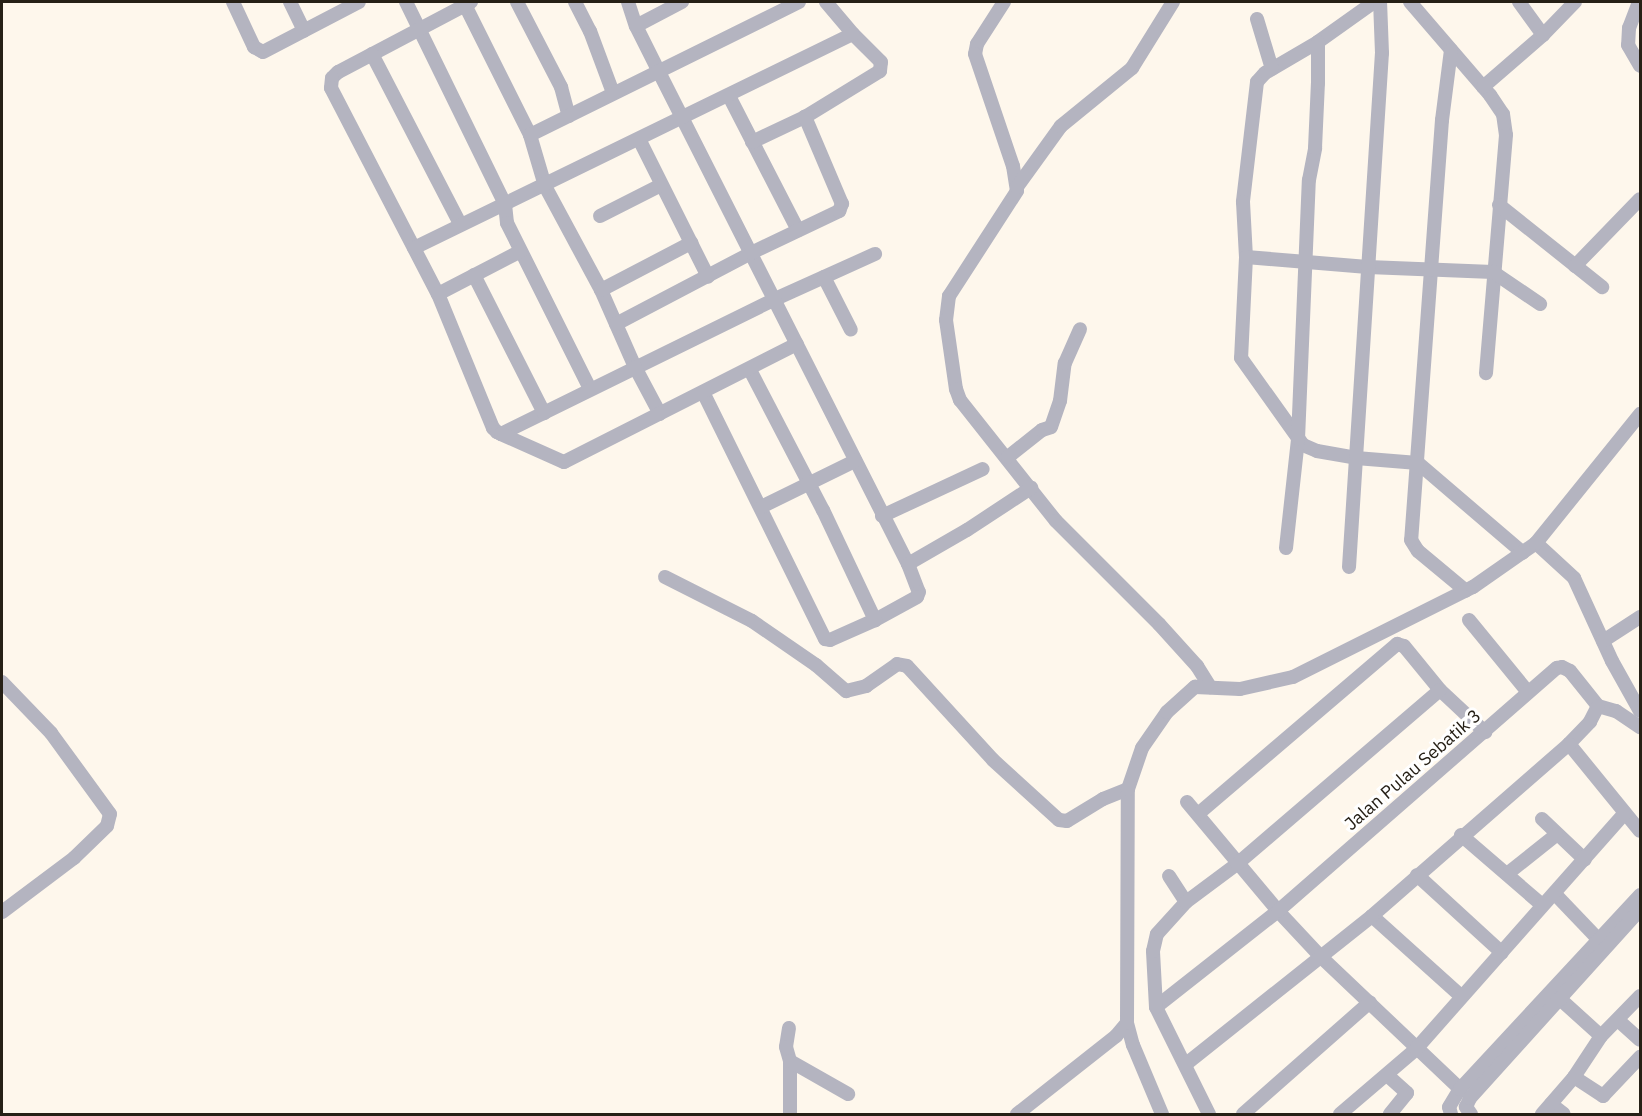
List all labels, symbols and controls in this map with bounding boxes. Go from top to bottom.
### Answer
street label: Jalan Pulau Sebatik 3 [1340,705,1486,835]

